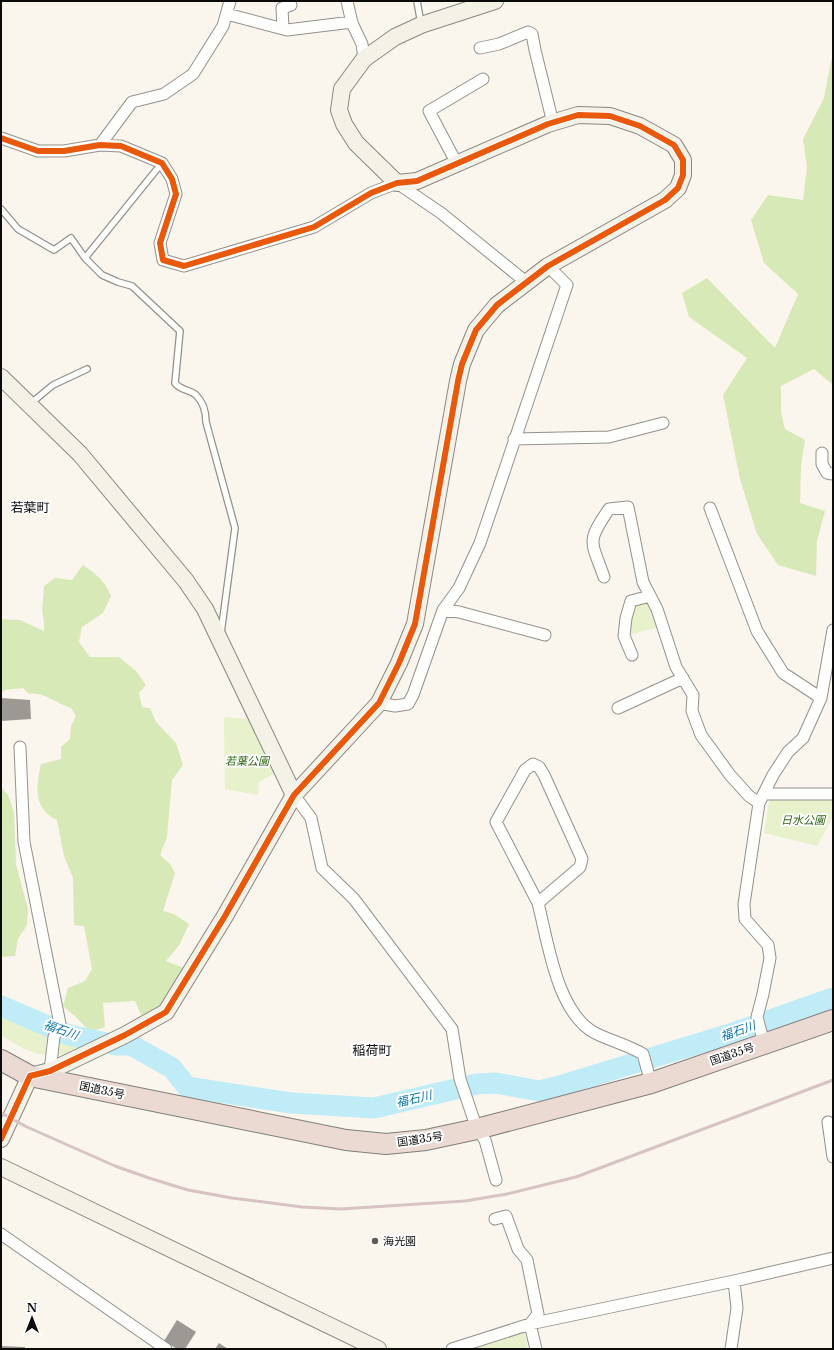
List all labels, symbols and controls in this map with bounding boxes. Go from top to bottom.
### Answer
district label: 若葉町 [10,499,50,516]
park label: 若葉公園 [225,754,271,768]
park label: 日水公園 [781,813,827,827]
water label: 福石川 [42,1017,83,1043]
water label: 福石川 [718,1017,759,1043]
street label: 国道35号 [708,1040,756,1068]
district label: 稲荷町 [352,1042,392,1059]
street label: 国道35号 [78,1078,126,1102]
water label: 福石川 [395,1087,435,1110]
street label: 国道35号 [396,1129,444,1149]
place label: 海光園 [383,1234,416,1248]
marker: 海光園 [370,1236,380,1246]
north arrow [12,1298,52,1338]
text: N [27,1301,38,1315]

